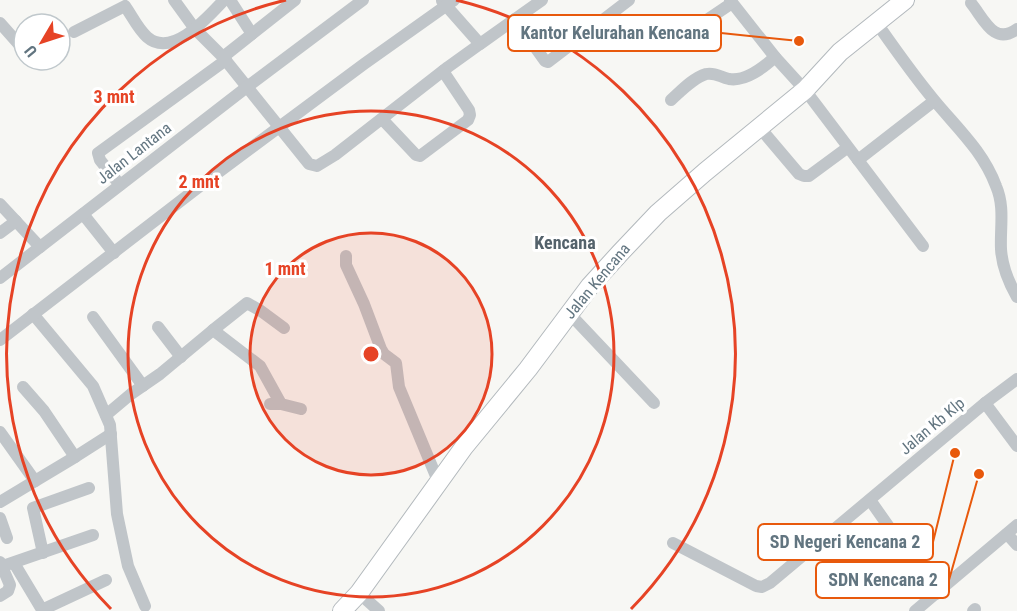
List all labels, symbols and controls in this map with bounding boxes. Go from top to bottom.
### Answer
north arrow [12,12,72,72]
callout: Kantor Kelurahan Kencana [508,15,721,51]
text: Kantor Kelurahan Kencana [520,22,710,43]
text: U [20,42,41,61]
text: 3 mnt [94,86,135,107]
street label: Jalan Lantana [93,118,175,188]
text: 2 mnt [179,171,220,192]
district label: Kencana [534,232,596,253]
street label: Jalan Kencana [560,239,634,323]
text: 1 mnt [265,258,306,279]
centre of rings [361,344,381,364]
street label: Jalan Kb Klp [896,393,968,459]
callout: SD Negeri Kencana 2 [758,524,933,560]
text: SD Negeri Kencana 2 [770,531,920,552]
callout: SDN Kencana 2 [816,562,949,598]
text: SDN Kencana 2 [828,569,938,590]

